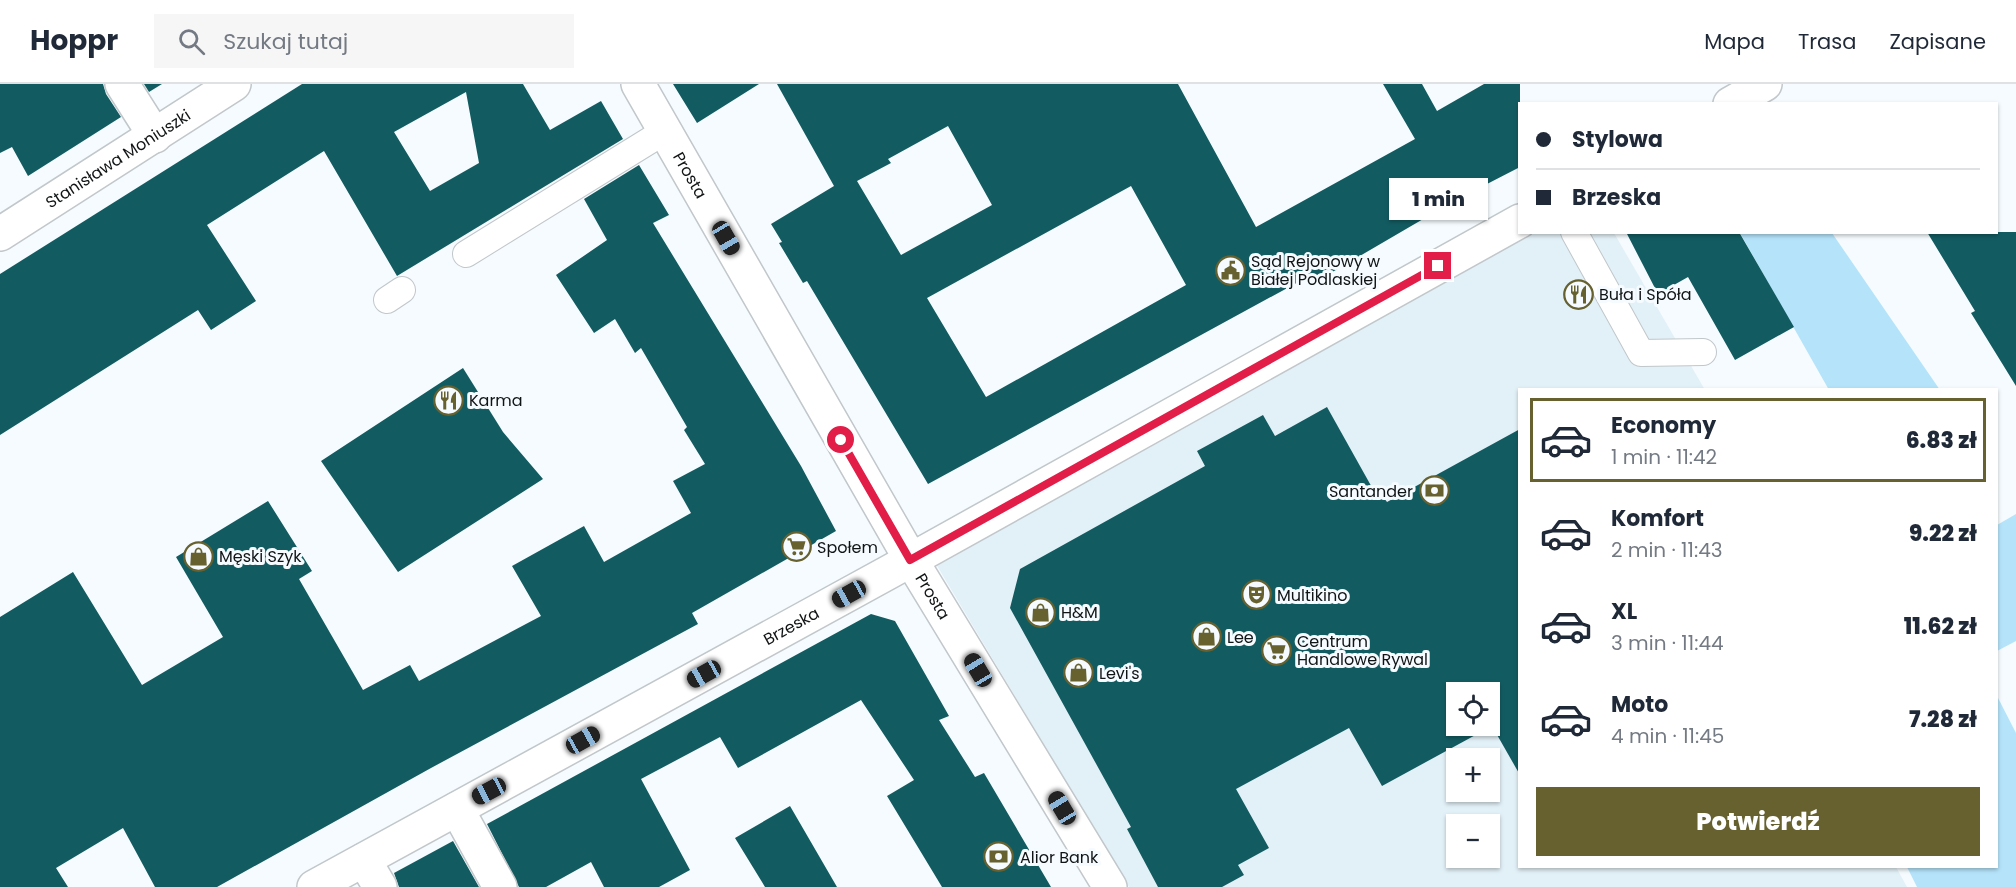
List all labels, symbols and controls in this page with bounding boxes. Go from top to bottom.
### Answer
search box [154,14,574,68]
text: Hoppr [30,21,118,60]
icon: search [175,25,208,58]
text: Szukaj tutaj [223,26,348,57]
text: Mapa [1704,27,1765,56]
text: Trasa [1798,27,1856,56]
text: Zapisane [1889,27,1986,56]
street label: Stanisława Moniuszki [41,104,195,214]
text: Stylowa [1572,124,1663,155]
street label: Prosta [667,148,712,203]
callout: 1 min [1388,179,1488,221]
text: Brzeska [1572,182,1661,213]
text: 1 min [1412,185,1465,213]
car [709,218,743,258]
place label: Sąd Rejonowy w Białej Podlaskiej [1251,250,1380,291]
route end [1424,252,1451,279]
public building icon: Sąd Rejonowy w Białej Podlaskiej [1214,254,1246,286]
restaurant icon: Buła i Spóła [1562,278,1594,310]
place label: Buła i Spóła [1599,283,1692,306]
restaurant icon: Karma [432,384,464,416]
place label: Karma [469,389,523,412]
text: Economy [1611,410,1716,441]
icon: car [1539,413,1593,467]
text: 6.83 zł [1906,425,1977,456]
route start [827,426,854,453]
text: 1 min · 11:42 [1611,443,1717,471]
bank icon: Santander [1418,475,1450,507]
place label: Santander [1329,480,1413,503]
text: Komfort [1611,503,1704,534]
icon: car [1539,506,1593,560]
text: 9.22 zł [1909,518,1977,549]
supermarket icon: Społem [780,531,812,563]
place label: Społem [817,536,878,559]
text: 2 min · 11:43 [1611,536,1723,564]
shop icon: Męski Szyk [182,540,214,572]
place label: Męski Szyk [219,545,302,568]
street label: Prosta [910,569,955,624]
car [829,577,869,611]
theatre icon: Multikino [1240,579,1272,611]
place label: Multikino [1277,584,1347,607]
shop icon: H&M [1024,596,1056,628]
text: XL [1611,596,1637,627]
icon: car [1539,599,1593,653]
place label: H&M [1061,601,1098,624]
street label: Brzeska [759,602,823,651]
text: 11.62 zł [1904,611,1977,642]
shop icon: Lee [1190,621,1222,653]
place label: Lee [1227,626,1254,649]
text: 3 min · 11:44 [1611,629,1724,657]
place label: Centrum Handlowe Rywal [1297,630,1428,671]
supermarket icon: Centrum Handlowe Rywal [1260,634,1292,666]
car [961,650,995,690]
car [684,657,724,691]
shop icon: Levi's [1062,657,1094,689]
place label: Levi's [1099,662,1140,685]
map controls [1446,682,1500,868]
button: locate [1446,682,1500,736]
text: Moto [1611,689,1668,720]
icon: car [1539,692,1593,746]
text: 7.28 zł [1909,704,1977,735]
text: 4 min · 11:45 [1611,722,1724,750]
car [563,723,603,757]
button: + [1446,748,1500,802]
car [469,775,509,807]
button: Potwierdź [1536,787,1980,856]
car [1045,788,1079,828]
button: − [1446,814,1500,868]
bank icon: Alior Bank [983,841,1015,873]
place label: Alior Bank [1020,846,1099,869]

